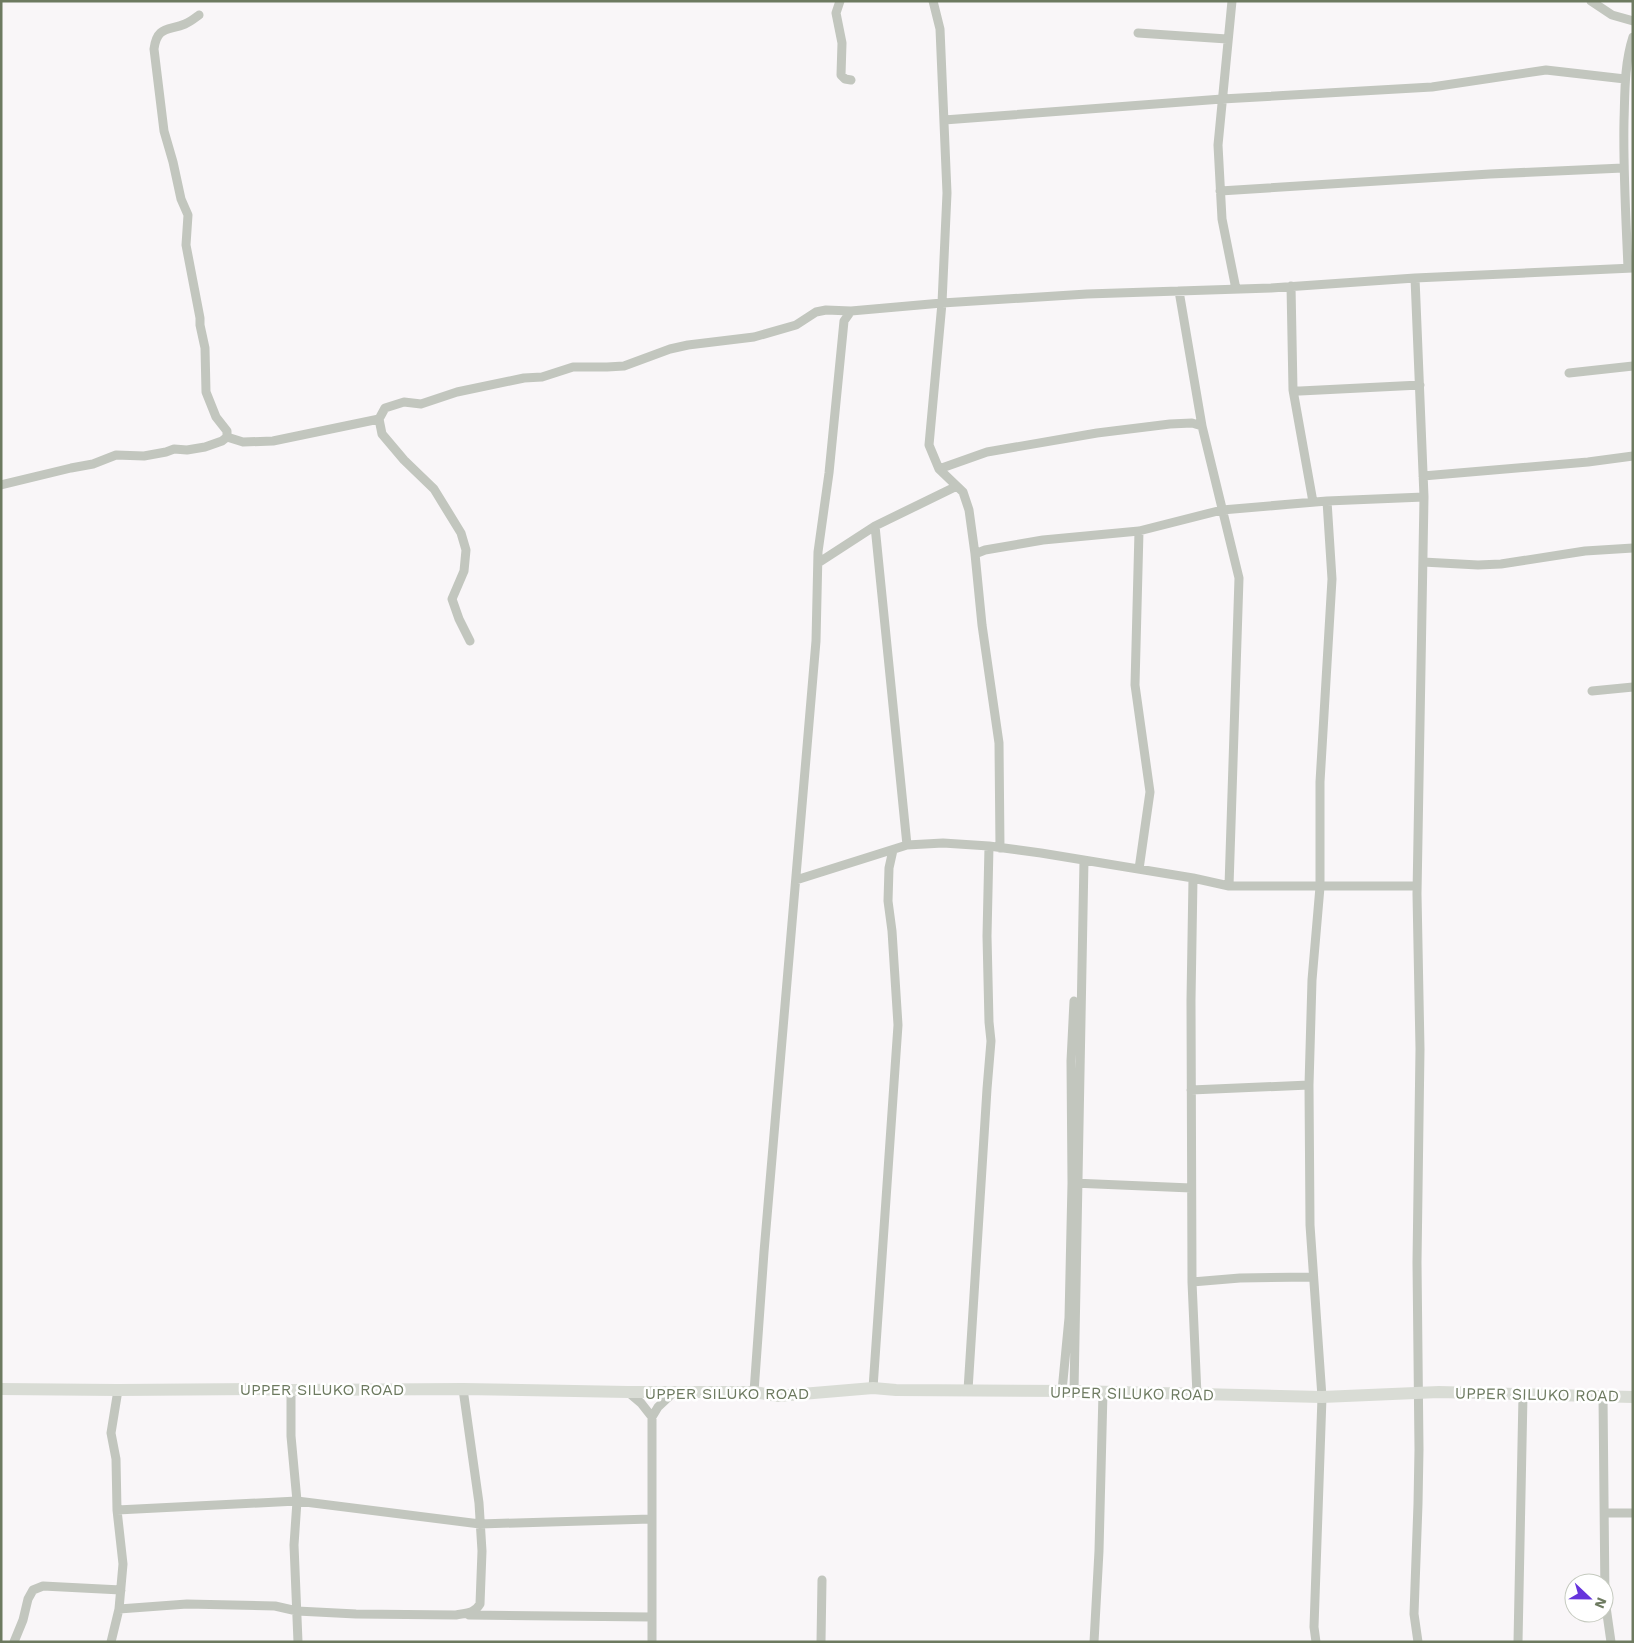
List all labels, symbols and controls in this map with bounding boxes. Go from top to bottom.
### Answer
street label: UPPER SILUKO ROAD [240,1380,404,1399]
street label: UPPER SILUKO ROAD [1050,1383,1214,1404]
street label: UPPER SILUKO ROAD [645,1384,809,1403]
street label: UPPER SILUKO ROAD [1455,1384,1619,1405]
north arrow [1564,1573,1614,1623]
text: N [1592,1595,1610,1611]

